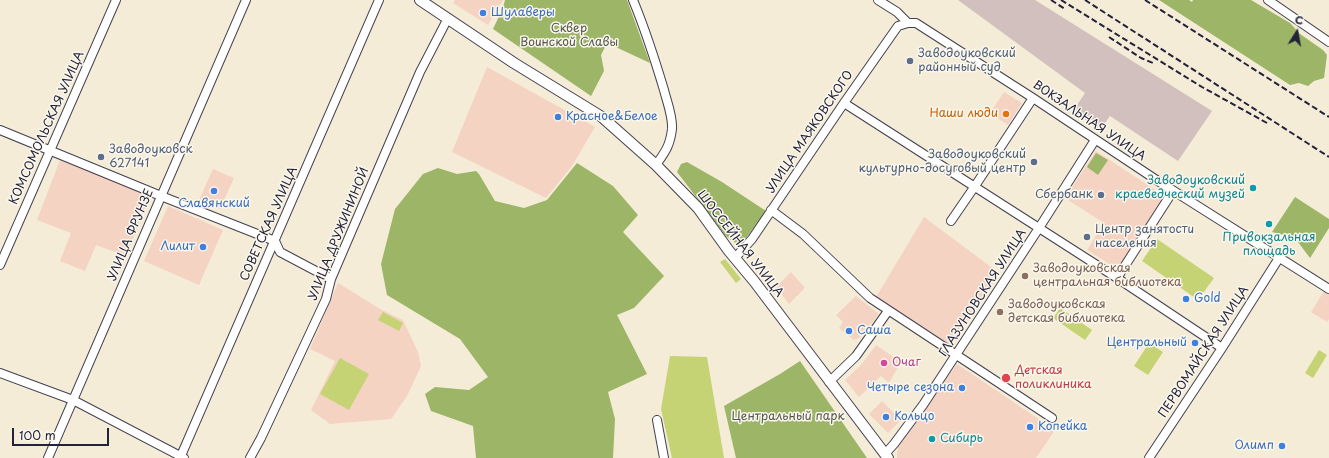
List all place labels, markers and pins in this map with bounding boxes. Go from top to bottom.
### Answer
place label: Шулаверы [491,6,555,20]
marker: Шулаверы [478,8,488,18]
place label: Заводоуковский районный суд [918,47,1016,75]
marker: Заводоуковский районный суд [905,56,915,66]
place label: Наши люди [930,107,998,121]
marker: Наши люди [1001,109,1011,119]
place label: Красное&Белое [566,110,658,124]
marker: Красное&Белое [553,112,563,122]
place label: Заводоуковск 627141 [109,143,193,171]
place label: Заводоуковский культурно-досуговый центр [859,148,1026,176]
marker: Заводоуковск 627141 [96,152,106,162]
marker: Заводоуковский культурно-досуговый центр [1029,157,1039,167]
place label: Заводоуковский краеведческий музей [1115,174,1245,202]
marker: Заводоуковский краеведческий музей [1248,183,1258,193]
marker: Славянский [209,186,219,196]
place label: Сбербанк [1035,188,1093,202]
marker: Сбербанк [1096,190,1106,200]
place label: Славянский [178,197,250,211]
marker: Привокзальная площадь [1264,219,1274,229]
place label: Центр занятости населения [1095,223,1194,251]
place label: Привокзальная площадь [1223,231,1315,259]
marker: Центр занятости населения [1082,232,1092,242]
place label: Лилит [160,240,195,254]
marker: Лилит [198,242,208,252]
place label: Заводоуковская центральная библиотека [1033,262,1181,290]
marker: Заводоуковская центральная библиотека [1020,271,1030,281]
place label: Gold [1194,292,1221,306]
marker: Gold [1181,294,1191,304]
place label: Заводоуковская детская библиотека [1008,298,1125,326]
marker: Заводоуковская детская библиотека [995,307,1005,317]
place label: Саша [857,324,891,338]
marker: Саша [844,326,854,336]
place label: Центральный [1107,336,1187,350]
marker: Центральный [1190,338,1200,348]
place label: Очаг [892,356,921,370]
marker: Очаг [879,358,889,368]
place label: Детская поликлиника [1015,364,1092,392]
marker: Детская поликлиника [1000,372,1012,384]
place label: Четыре сезона [867,381,954,395]
marker: Четыре сезона [957,383,967,393]
place label: Кольцо [894,410,934,424]
marker: Кольцо [881,412,891,422]
place label: Копейка [1038,420,1087,434]
marker: Копейка [1025,422,1035,432]
place label: Сибирь [940,432,983,446]
marker: Сибирь [927,434,937,444]
place label: Олимп [1235,439,1274,453]
marker: Олимп [1277,441,1287,451]

